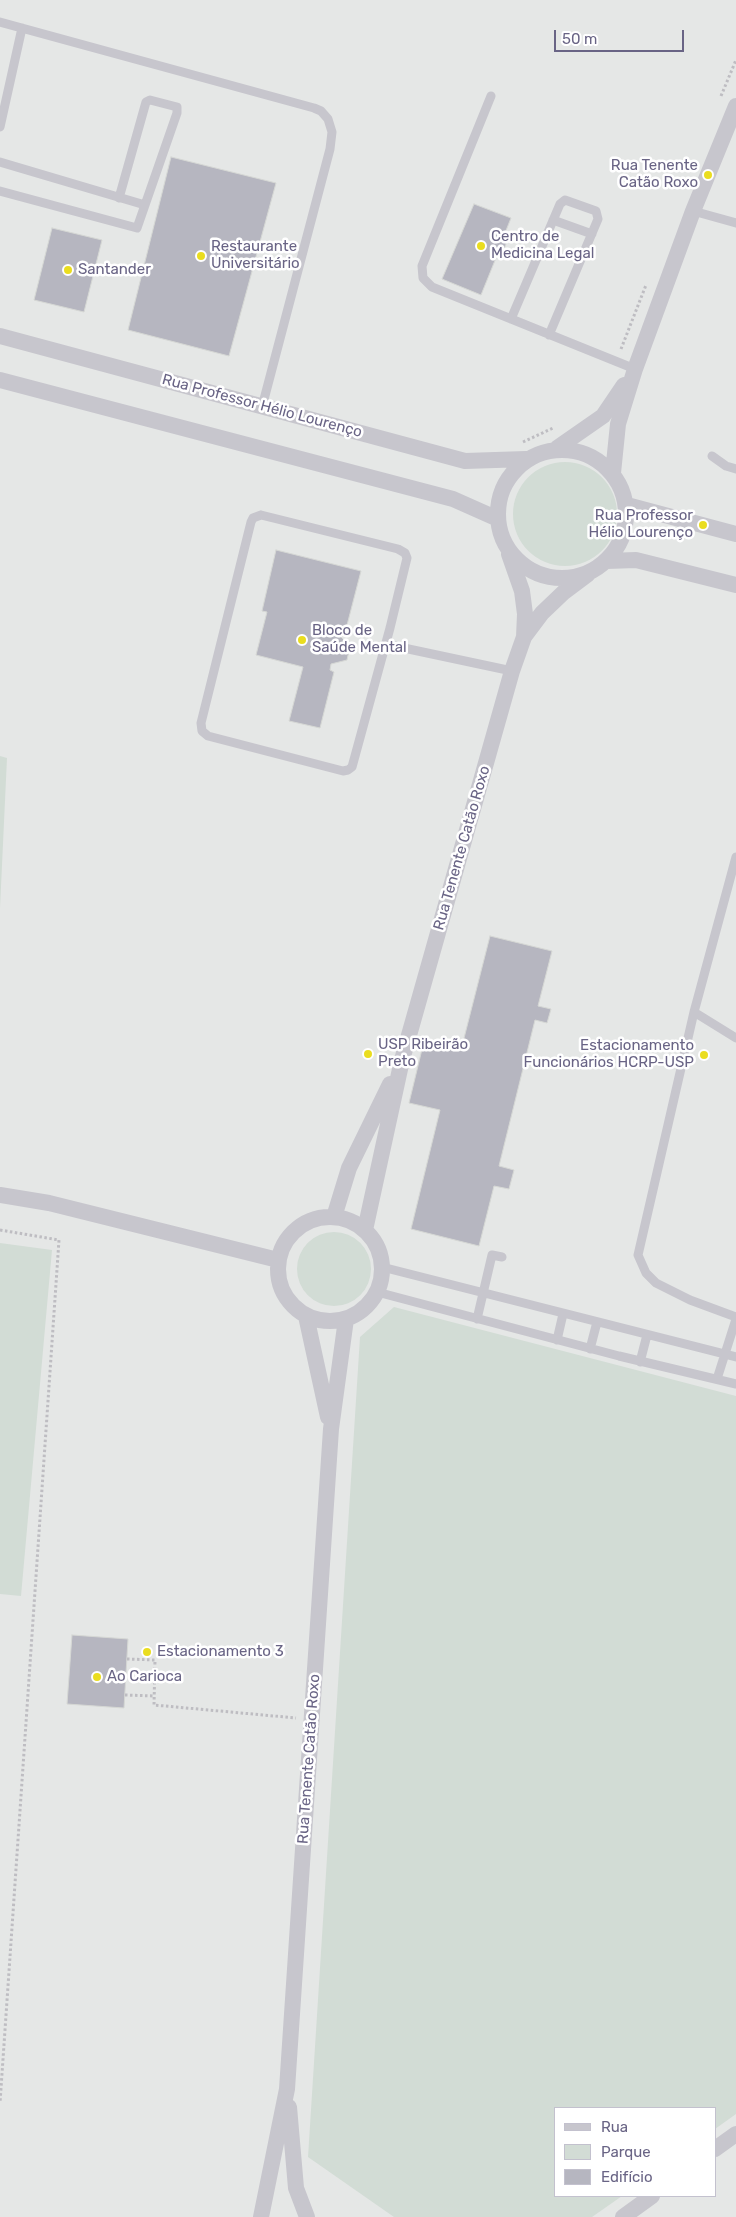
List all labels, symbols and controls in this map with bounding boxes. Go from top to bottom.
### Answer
scale bar [556,20,686,52]
text: 50 m [562,30,597,48]
place label: Rua Tenente Catão Roxo [611,157,698,192]
marker: Rua Tenente Catão Roxo [702,169,714,181]
place label: Centro de Medicina Legal [491,228,594,263]
place label: Restaurante Universitário [211,238,300,273]
marker: Centro de Medicina Legal [475,240,487,252]
marker: Restaurante Universitário [195,250,207,262]
place label: Santander [78,261,151,279]
marker: Santander [62,264,74,276]
street label: Rua Professor Hélio Lourenço [160,371,364,441]
place label: Rua Professor Hélio Lourenço [588,507,693,542]
marker: Rua Professor Hélio Lourenço [697,519,709,531]
place label: Bloco de Saúde Mental [312,622,407,657]
marker: Bloco de Saúde Mental [296,634,308,646]
street label: Rua Tenente Catão Roxo [430,764,494,932]
place label: USP Ribeirão Preto [378,1036,468,1071]
place label: Estacionamento Funcionários HCRP-USP [524,1037,694,1072]
marker: USP Ribeirão Preto [362,1048,374,1060]
marker: Estacionamento Funcionários HCRP-USP [698,1049,710,1061]
place label: Estacionamento 3 [157,1643,284,1661]
marker: Estacionamento 3 [141,1646,153,1658]
place label: Ao Carioca [107,1668,182,1686]
marker: Ao Carioca [91,1671,103,1683]
street label: Rua Tenente Catão Roxo [294,1674,324,1844]
legend [554,2107,716,2197]
text: Rua [601,2118,628,2136]
text: Parque [601,2143,651,2161]
text: Edifício [601,2168,653,2186]

